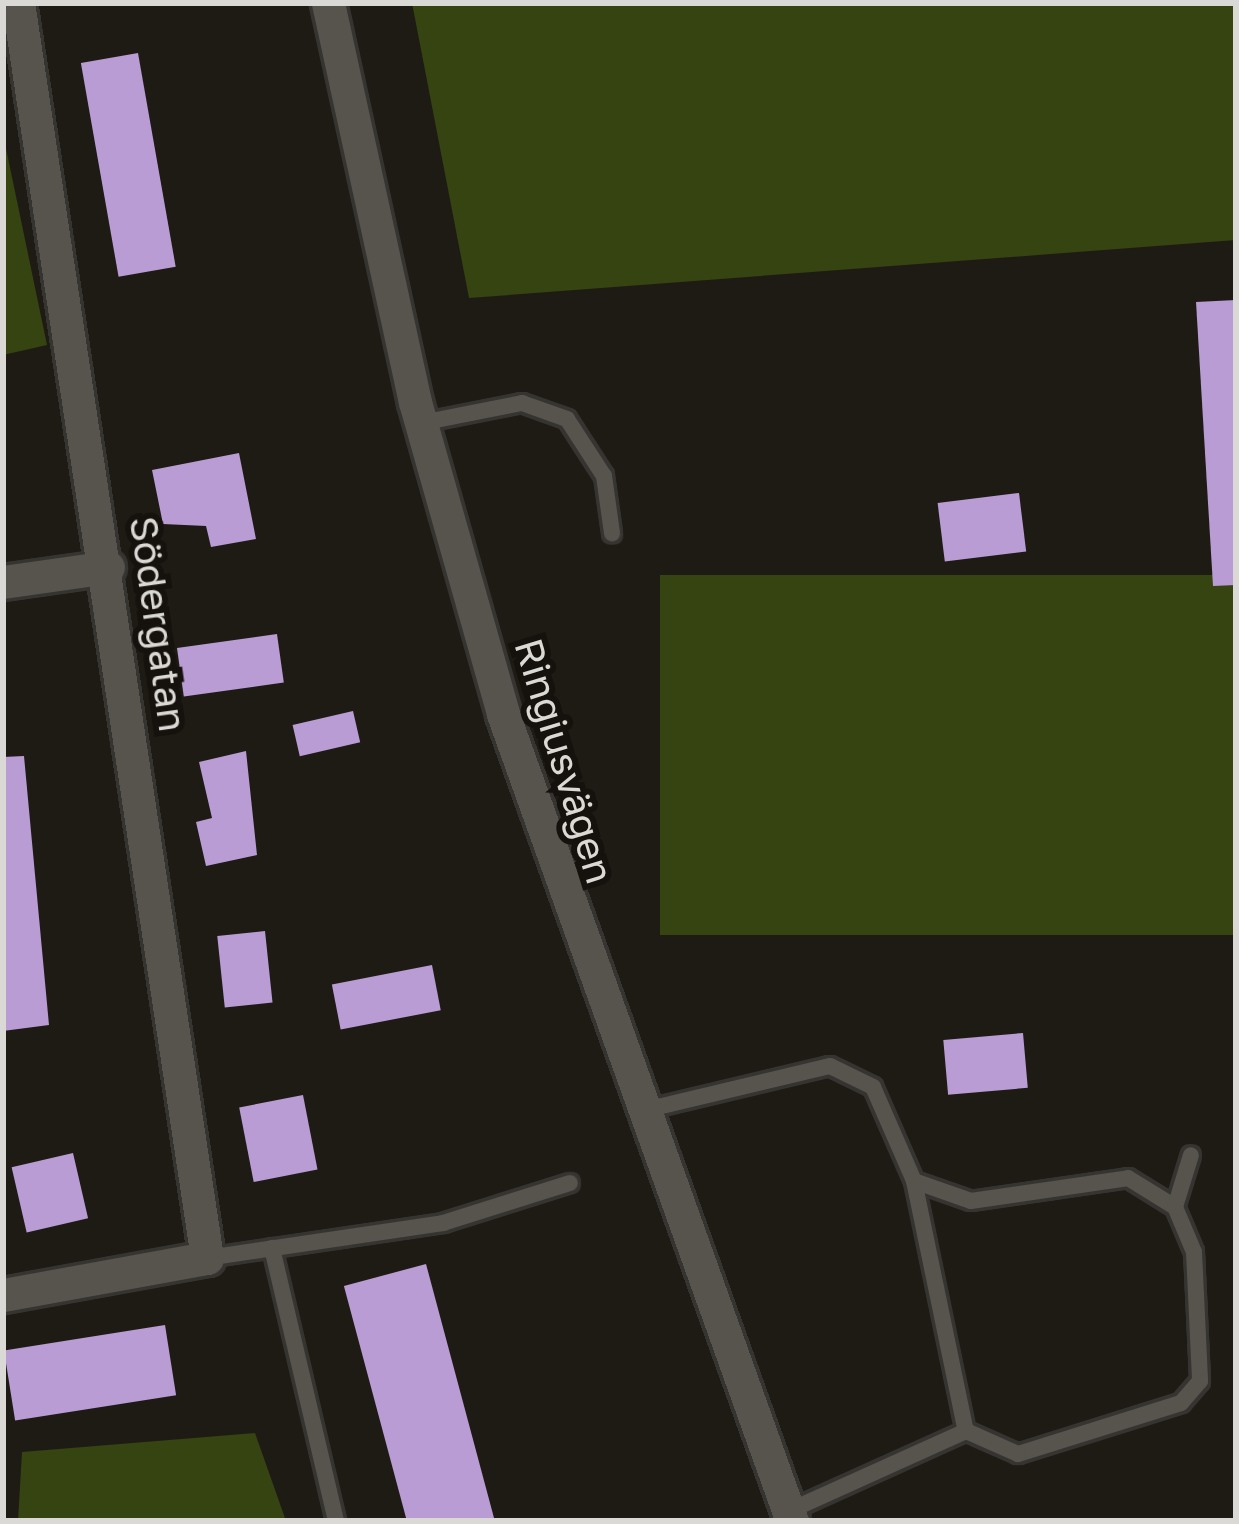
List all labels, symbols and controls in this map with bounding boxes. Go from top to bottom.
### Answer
street label: Södergatan [120,513,196,735]
street label: Ringiusvägen [505,633,623,889]

